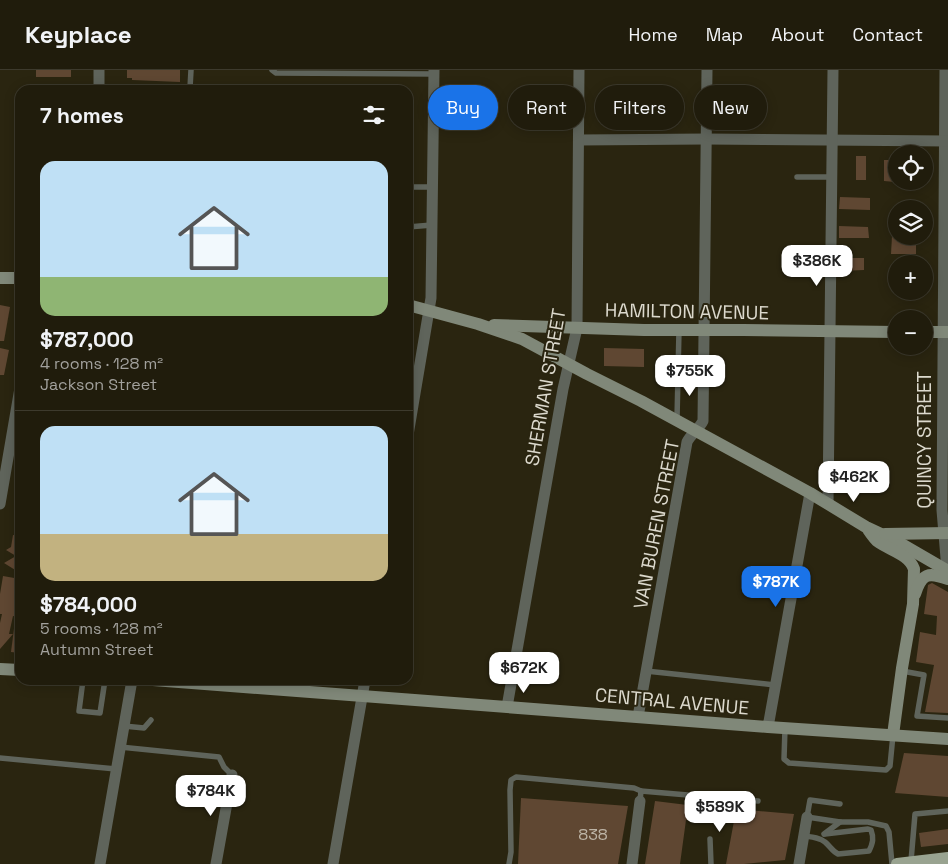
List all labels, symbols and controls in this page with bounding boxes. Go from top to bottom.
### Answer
text: Keyplace [25,19,132,50]
text: Home [629,23,678,46]
text: Map [706,23,743,46]
text: About [771,23,825,46]
text: Contact [853,23,923,46]
chip: Buy [428,85,498,130]
chip: Rent [508,85,585,130]
chip: Filters [595,85,684,130]
chip: New [694,85,767,130]
icon: filters [360,101,388,129]
text: 7 homes [40,102,124,129]
map controls [888,145,933,355]
button: locate [888,145,933,190]
icon: home [169,193,259,283]
button: layers [888,200,933,245]
pin: $386K [782,244,852,287]
text: $386K [793,250,841,271]
button: + [888,255,933,300]
street label: HAMILTON AVENUE [605,298,769,325]
street label: SHERMAN STREET [519,306,572,468]
button: − [888,310,933,355]
text: $787,000 [40,326,134,353]
text: 4 rooms · 128 m² [40,353,163,374]
pin: $755K [655,354,725,397]
text: $755K [666,360,714,381]
street label: QUINCY STREET [912,371,937,509]
text: Jackson Street [40,374,157,395]
street label: VAN BUREN STREET [628,437,685,611]
icon: home [169,459,259,549]
pin: $462K [819,460,889,503]
text: $462K [829,466,879,487]
pin: $787K [741,566,811,608]
text: $787K [753,571,799,592]
text: $784,000 [40,591,137,618]
text: 5 rooms · 128 m² [40,618,163,639]
text: Autumn Street [40,639,154,660]
pin: $672K [489,652,559,694]
text: $672K [500,657,548,678]
street label: CENTRAL AVENUE [594,682,750,721]
pin: $784K [176,774,246,817]
text: $784K [187,780,235,801]
pin: $589K [685,790,755,833]
text: $589K [696,796,744,817]
house number: 838 [578,824,608,845]

